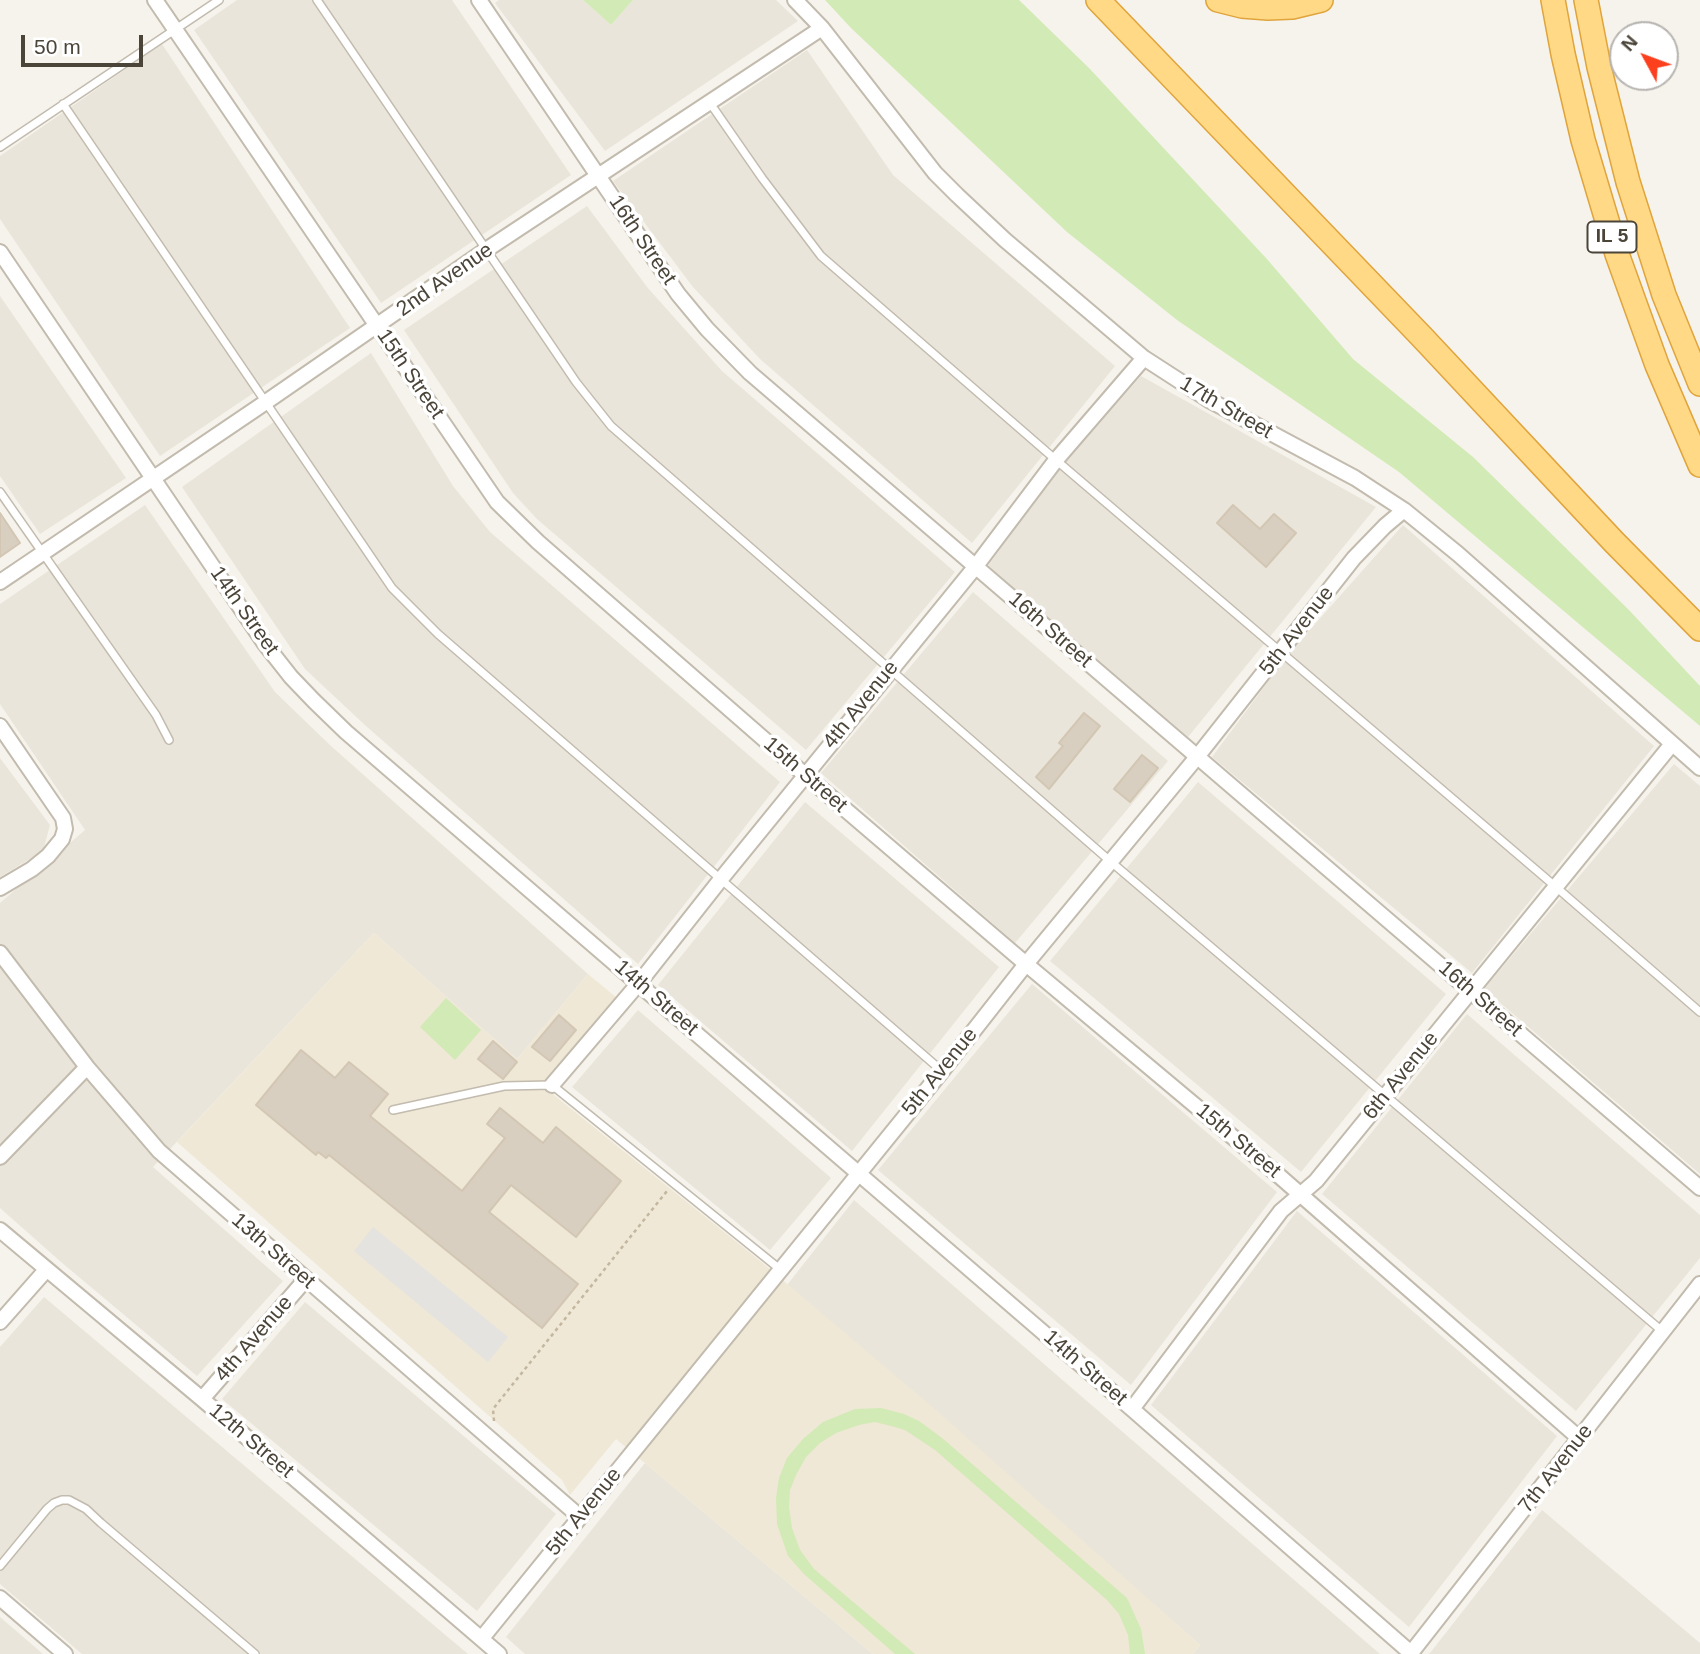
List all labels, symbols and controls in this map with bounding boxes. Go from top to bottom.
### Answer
scale bar [24,21,147,65]
north arrow [1609,21,1679,91]
text: N [1617,31,1642,55]
text: 50 m [34,35,81,58]
street label: 16th Street [603,190,681,290]
road number: IL 5 [1588,221,1636,252]
street label: 2nd Avenue [392,238,498,322]
street label: 15th Street [371,324,449,424]
street label: 17th Street [1175,371,1277,445]
street label: 14th Street [204,562,284,660]
street label: 5th Avenue [1254,582,1340,680]
street label: 16th Street [1003,587,1097,673]
street label: 4th Avenue [818,656,904,754]
street label: 15th Street [758,732,852,818]
street label: 14th Street [609,955,703,1041]
street label: 16th Street [1433,956,1527,1042]
street label: 5th Avenue [897,1023,983,1121]
street label: 6th Avenue [1358,1027,1444,1125]
street label: 15th Street [1191,1098,1285,1184]
street label: 13th Street [226,1208,320,1294]
street label: 4th Avenue [210,1291,298,1387]
street label: 14th Street [1038,1325,1132,1411]
street label: 12th Street [204,1398,298,1484]
street label: 7th Avenue [1513,1420,1599,1518]
street label: 5th Avenue [541,1463,627,1561]

